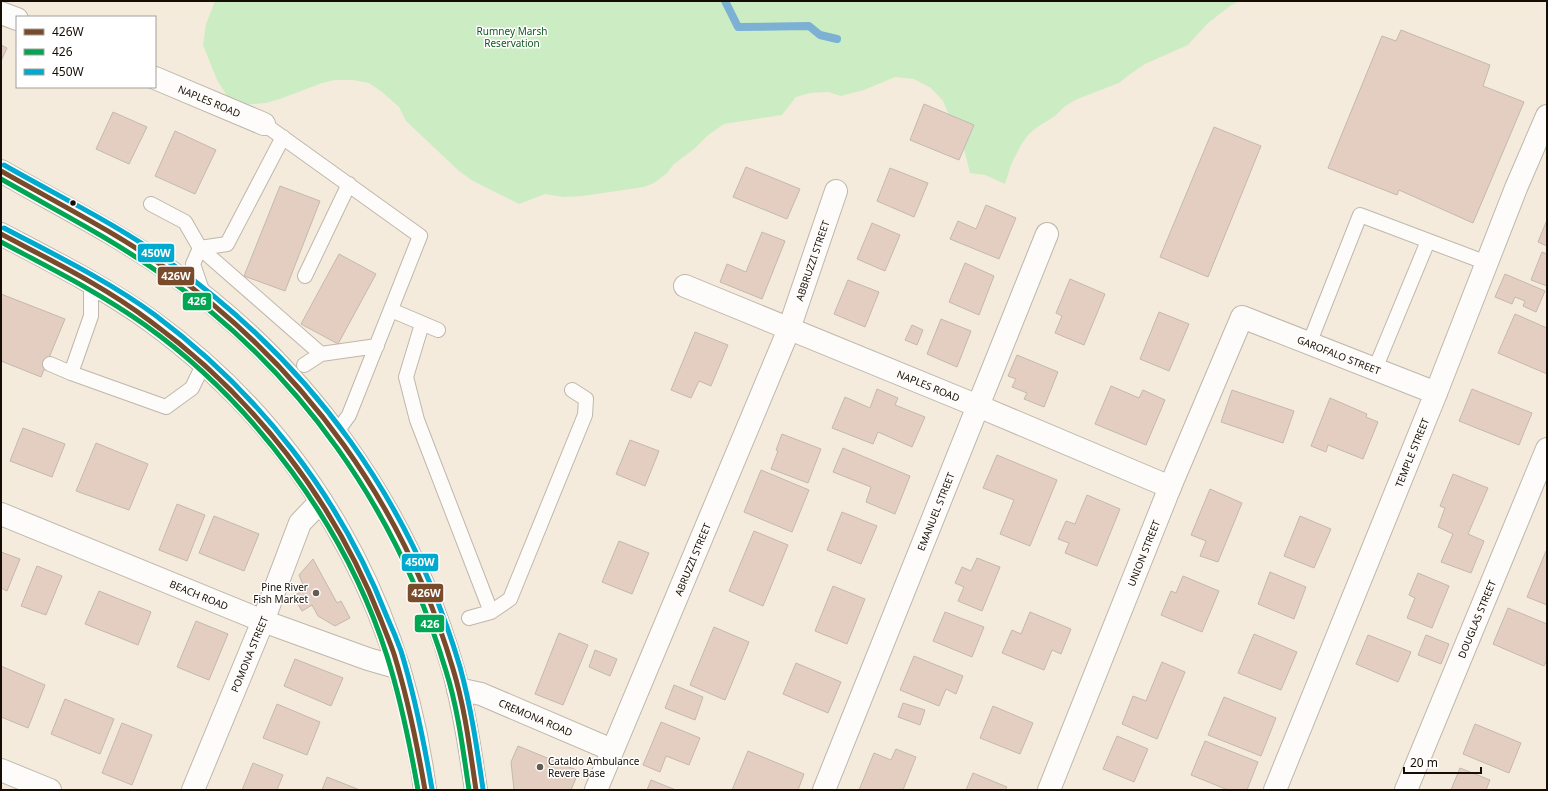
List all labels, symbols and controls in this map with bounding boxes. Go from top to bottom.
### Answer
legend [16,16,156,88]
text: 426W [52,23,84,40]
park label: Rumney Marsh Reservation [477,24,547,50]
text: 426 [52,43,73,60]
text: 450W [52,63,84,80]
street label: NAPLES ROAD [176,82,243,120]
unlabelled marker [68,198,78,208]
street label: ABBRUZZI STREET [792,218,833,303]
line badge: 450W [137,243,175,263]
text: 450W [141,245,171,260]
line badge: 426W [157,266,195,286]
text: 426W [161,268,191,283]
line badge: 426 [182,292,212,311]
text: 426 [188,293,206,308]
street label: GAROFALO STREET [1295,332,1383,378]
street label: NAPLES ROAD [895,367,962,405]
street label: TEMPLE STREET [1391,416,1432,489]
street label: EMANUEL STREET [914,470,958,553]
street label: UNION STREET [1124,518,1163,588]
street label: ABRUZZI STREET [671,520,714,598]
line badge: 450W [401,553,439,572]
text: 450W [405,554,435,569]
street label: BEACH ROAD [168,577,231,613]
street label: DOUGLAS STREET [1454,577,1499,660]
place label: Pine River Fish Market [253,580,308,606]
line badge: 426W [407,583,444,603]
text: 426W [411,585,441,600]
marker: Pine River Fish Market [311,588,321,598]
street label: POMONA STREET [227,614,271,694]
line badge: 426 [414,614,445,633]
text: 426 [421,616,439,631]
street label: CREMONA ROAD [497,695,575,739]
scale bar [1404,749,1481,775]
place label: Cataldo Ambulance Revere Base [548,754,640,780]
text: 20 m [1410,754,1438,771]
marker: Cataldo Ambulance Revere Base [535,762,545,772]

